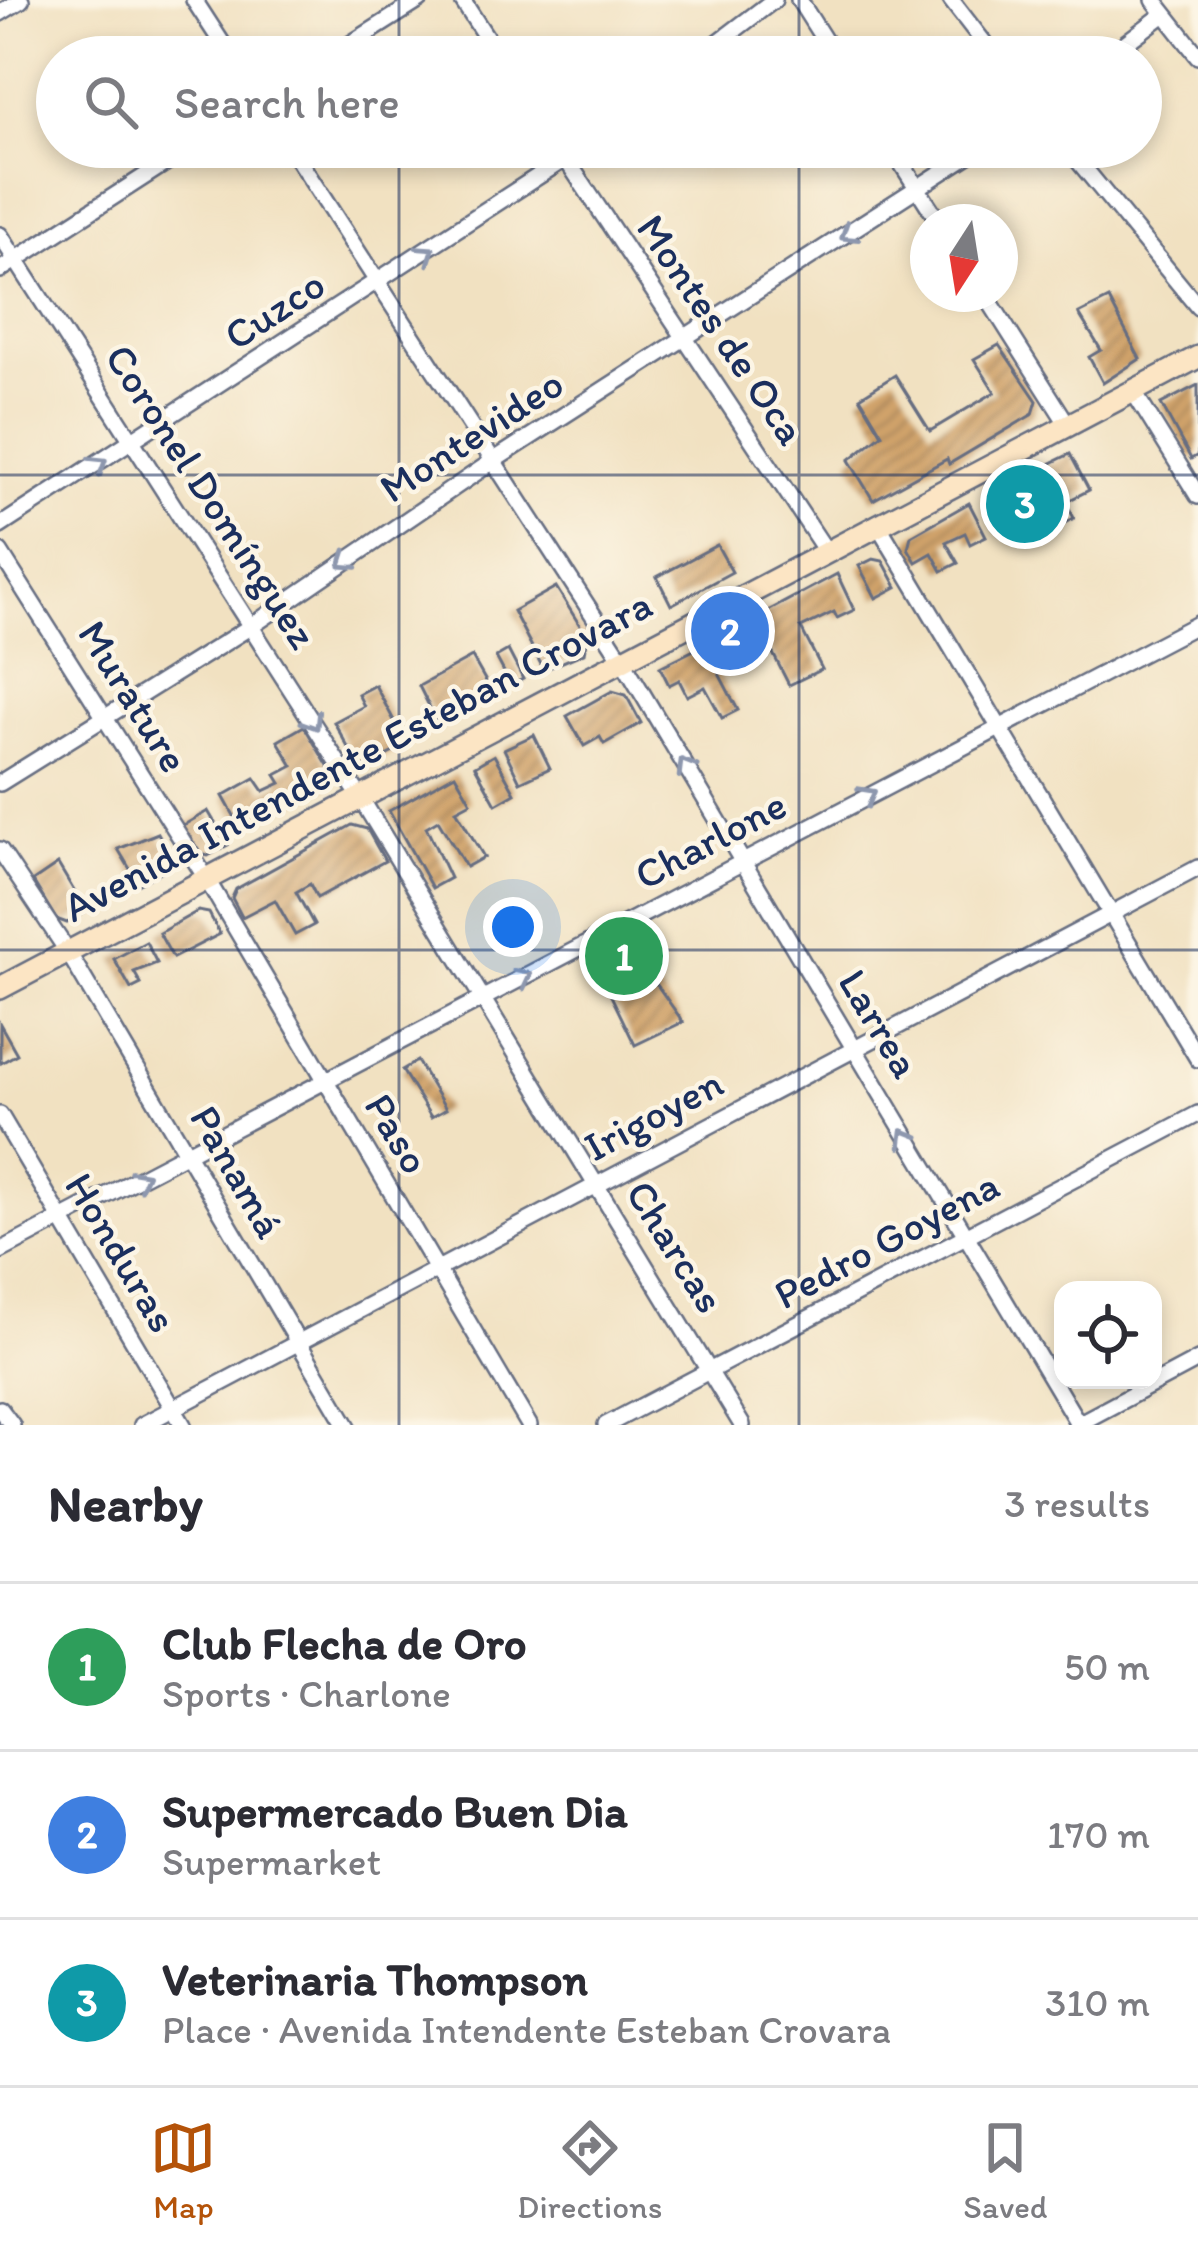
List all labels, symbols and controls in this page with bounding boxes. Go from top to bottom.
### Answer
search box [36,36,1162,168]
icon: search [78,69,144,135]
text: Search here [174,75,400,129]
north arrow [910,204,1018,312]
street label: Montes de Oca [626,205,817,454]
one-way arrow [839,220,861,242]
one-way arrow [413,245,435,267]
street label: Cuzco [214,258,334,361]
street label: Coronel Domínguez [94,335,329,658]
street label: Montevideo [370,357,573,514]
one-way arrow [86,456,108,478]
pin: 3 [986,459,1064,549]
one-way arrow [337,548,359,570]
street label: Avenida Intendente Esteban Crovara [54,578,660,933]
pin: 2 [691,586,769,676]
street label: Murature [67,611,200,782]
one-way arrow [299,709,321,731]
one-way arrow [677,757,699,779]
street label: Charlone [626,778,795,901]
one-way arrow [856,786,877,809]
your location [483,897,543,957]
pin: 1 [585,911,663,1001]
street label: Larrea [827,960,932,1087]
one-way arrow [511,969,533,992]
street label: Irigoyen [575,1057,731,1172]
street label: Paso [354,1084,441,1183]
street label: Panamá [179,1096,296,1247]
one-way arrow [898,1128,920,1150]
street label: Pedro Goyena [765,1159,1007,1320]
street label: Honduras [54,1163,189,1341]
one-way arrow [129,1169,150,1192]
street label: Charcas [615,1171,736,1322]
map controls [1054,1281,1162,1389]
button: locate [1054,1281,1162,1389]
text: Nearby [48,1473,203,1534]
text: 3 results [1004,1480,1150,1527]
text: Club Flecha de Oro [162,1616,527,1670]
text: 1 [78,1643,96,1690]
text: 50 m [1064,1643,1150,1690]
text: Sports · Charlone [162,1670,451,1717]
text: Supermercado Buen Dia [162,1784,628,1838]
text: 2 [77,1811,97,1858]
text: 170 m [1047,1811,1150,1858]
text: Supermarket [162,1838,381,1885]
text: Veterinaria Thompson [162,1952,588,2006]
text: 3 [76,1979,98,2026]
text: 310 m [1045,1979,1150,2026]
text: Place · Avenida Intendente Esteban Crovara [162,2006,891,2053]
tab: Map [150,2115,216,2226]
tab: Directions [517,2115,662,2226]
tab: Saved [963,2115,1048,2226]

